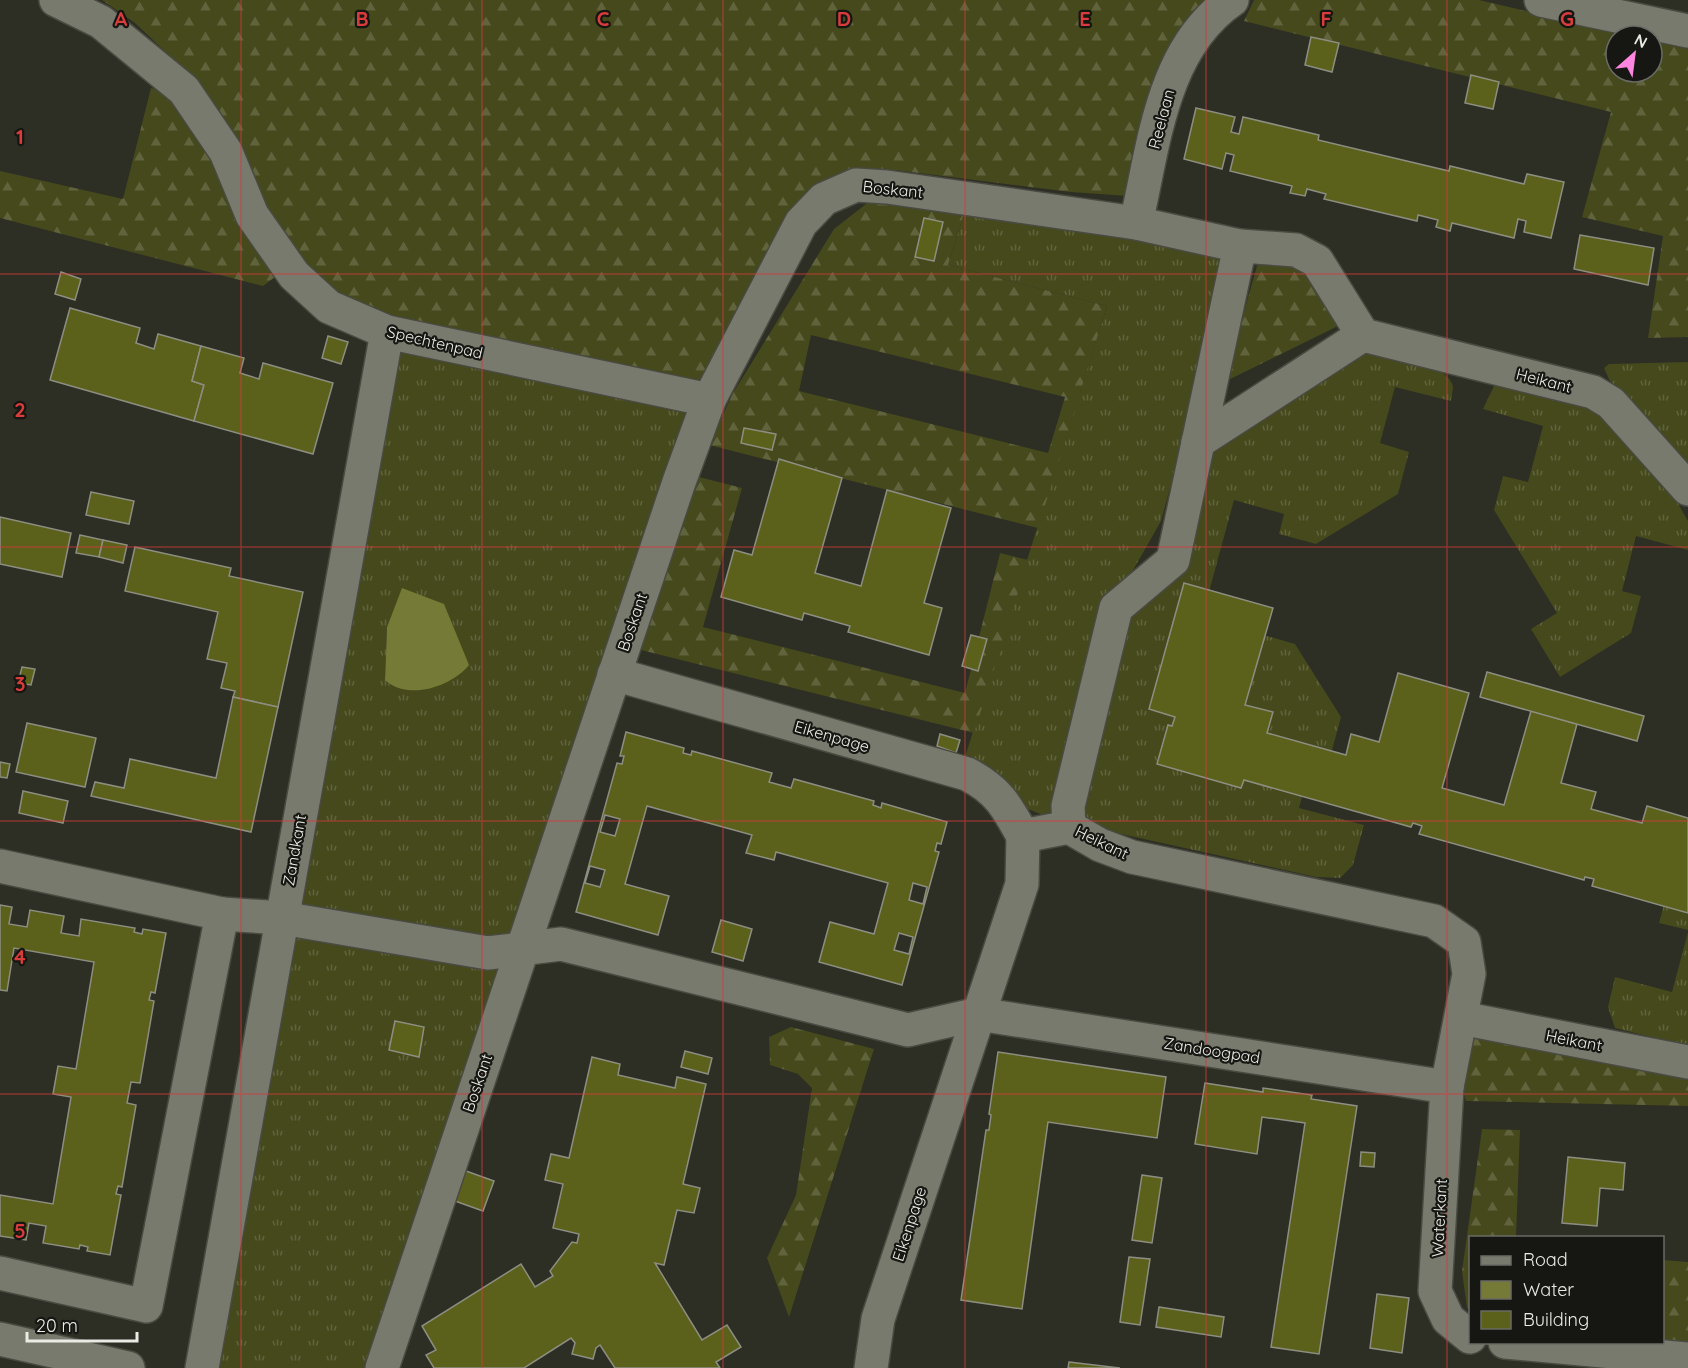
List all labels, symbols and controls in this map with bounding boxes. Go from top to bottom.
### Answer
text: A [115,6,128,31]
text: B [355,6,369,31]
text: C [597,6,610,31]
text: D [837,6,851,31]
text: E [1079,6,1091,31]
text: F [1320,6,1332,31]
text: G [1560,6,1574,31]
north arrow [1604,24,1664,84]
text: N [1631,29,1651,52]
street label: Reelaan [1143,87,1179,151]
text: 1 [16,124,24,149]
street label: Boskant [862,176,924,202]
street label: Spechtenpad [385,321,485,363]
street label: Heikant [1514,363,1574,397]
text: 2 [14,397,26,422]
street label: Boskant [613,590,651,654]
text: 3 [15,671,25,696]
street label: Eikenpage [792,716,872,756]
street label: Zandkant [278,813,310,887]
street label: Heikant [1072,821,1132,863]
text: 4 [14,944,26,969]
street label: Heikant [1544,1025,1604,1055]
street label: Zandoogpad [1162,1033,1262,1067]
street label: Boskant [458,1051,496,1115]
street label: Waterkant [1427,1178,1451,1258]
street label: Eikenpage [888,1184,930,1264]
text: 5 [14,1218,26,1243]
legend [1469,1236,1664,1344]
text: Road [1523,1248,1568,1271]
text: Water [1523,1278,1574,1301]
scale bar [27,1305,136,1343]
text: Building [1523,1308,1589,1331]
text: 20 m [36,1314,78,1337]

